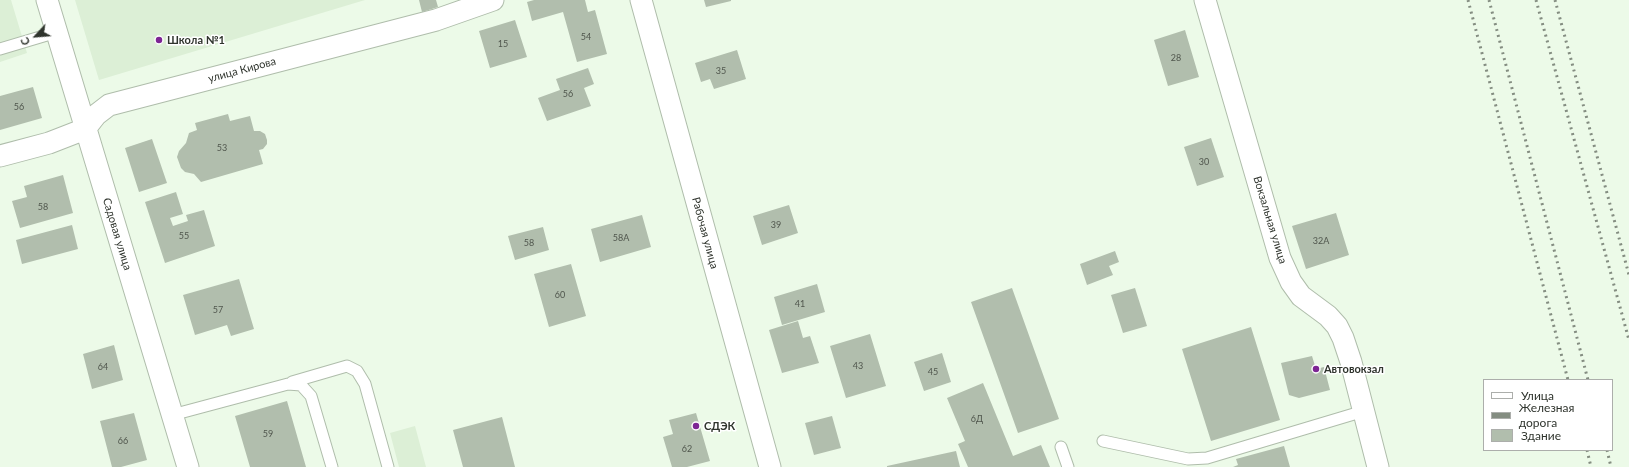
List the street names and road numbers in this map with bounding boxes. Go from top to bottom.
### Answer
street label: улица Кирова [207,55,277,85]
street label: Вокзальная улица [1250,175,1290,265]
street label: Садовая улица [100,196,134,272]
street label: Рабочая улица [689,196,721,270]

